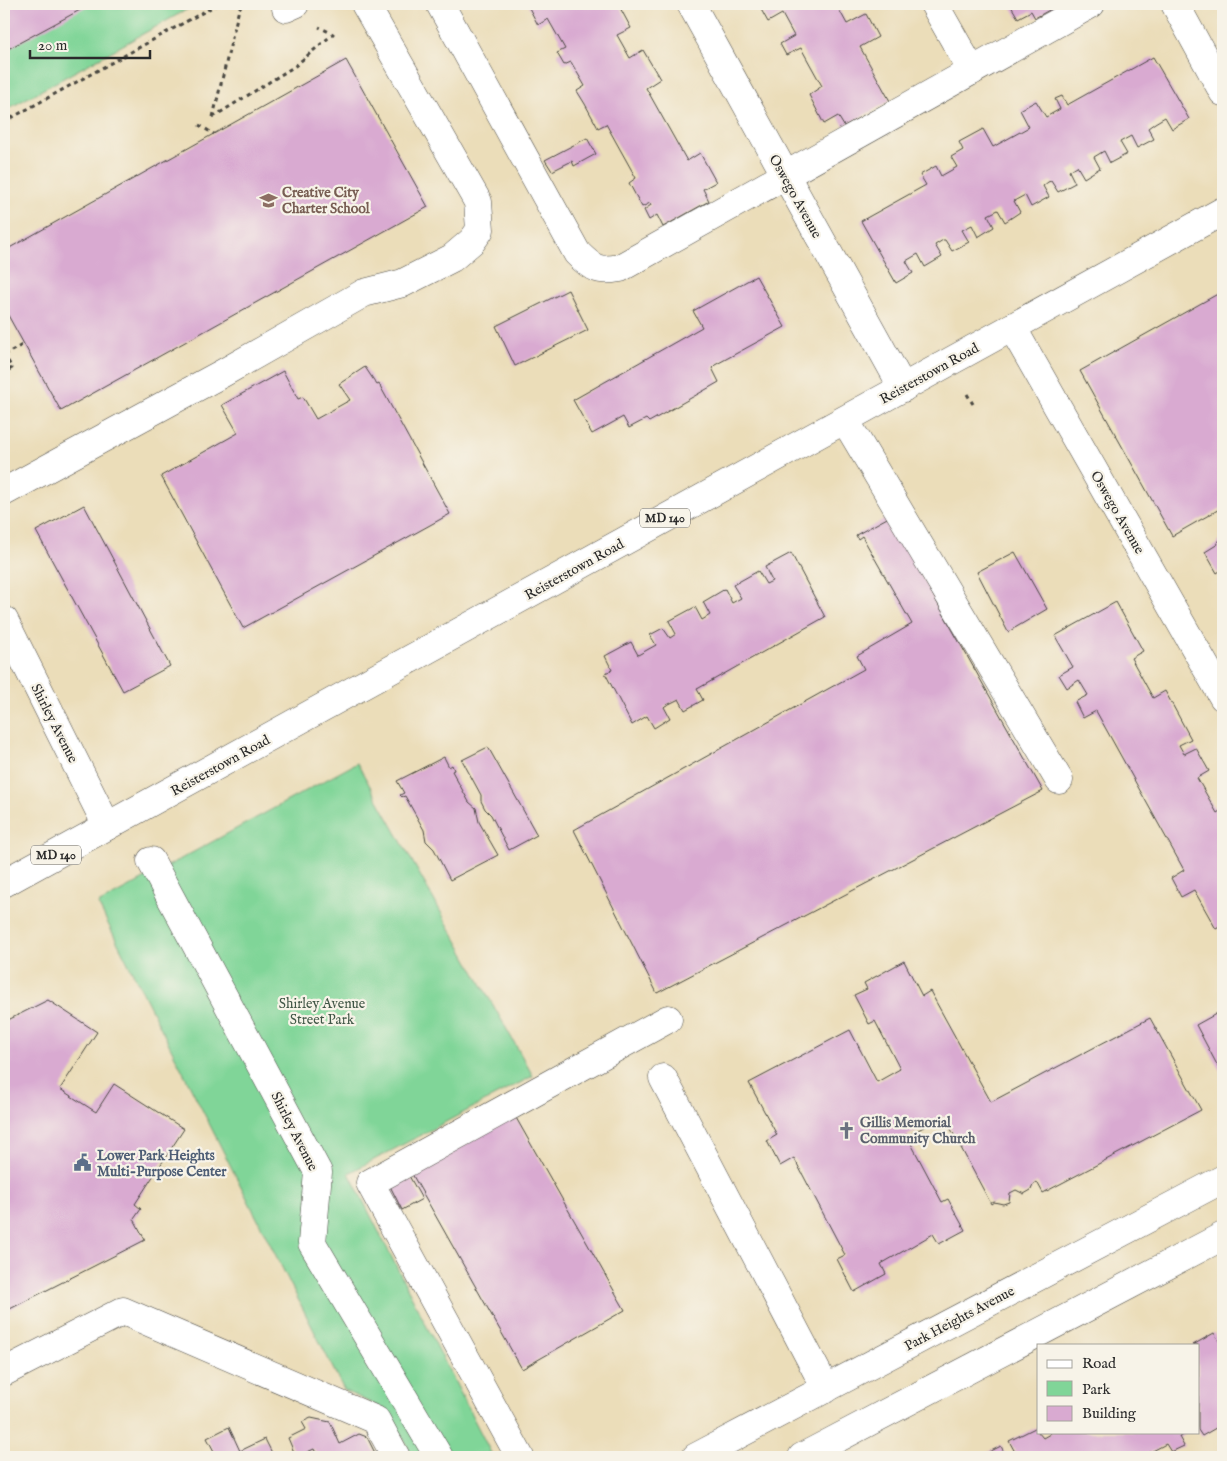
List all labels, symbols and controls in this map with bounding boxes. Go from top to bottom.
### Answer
scale bar [30,28,150,60]
text: 20 m [38,36,68,55]
street label: Oswego Avenue [765,151,826,242]
place label: Creative City Charter School [282,184,371,218]
school or university icon: Creative City Charter School [258,190,278,210]
street label: Reisterstown Road [877,339,983,409]
street label: Oswego Avenue [1086,468,1148,558]
road number: MD 140 [640,508,690,528]
street label: Reisterstown Road [522,535,628,605]
street label: Shirley Avenue [26,681,82,767]
street label: Reisterstown Road [168,731,274,801]
road number: MD 140 [31,846,81,864]
park label: Shirley Avenue Street Park [279,995,366,1029]
street label: Shirley Avenue [266,1089,322,1175]
place label: Gillis Memorial Community Church [860,1114,976,1148]
church icon: Gillis Memorial Community Church [836,1120,856,1140]
place label: Lower Park Heights Multi-Purpose Center [97,1147,227,1181]
public building icon: Lower Park Heights Multi-Purpose Center [73,1153,93,1173]
street label: Park Heights Avenue [901,1282,1018,1356]
legend [1037,1344,1200,1434]
text: Road [1082,1354,1117,1373]
text: Park [1082,1380,1112,1399]
text: Building [1082,1404,1137,1423]

